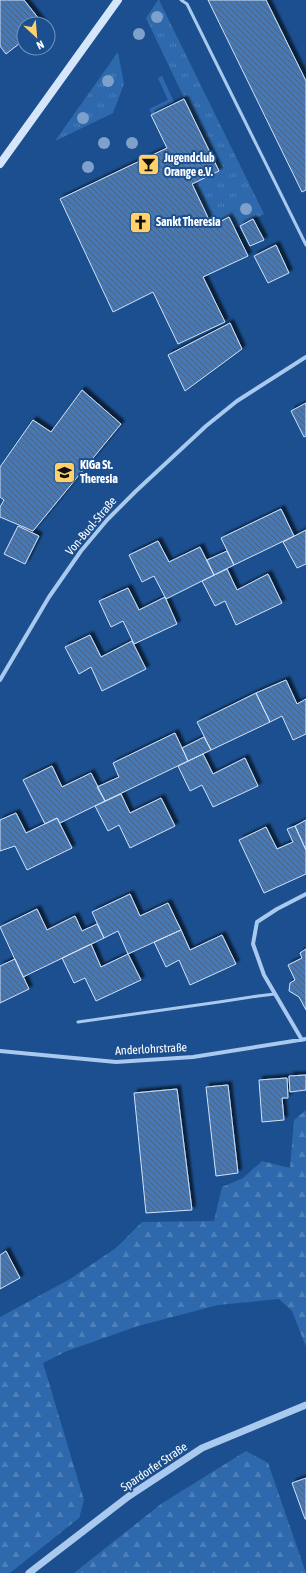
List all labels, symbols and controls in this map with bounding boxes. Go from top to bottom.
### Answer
north arrow [16,16,56,56]
text: N [35,38,46,52]
place label: Jugendclub Orange e.V. [163,151,215,179]
bar icon: Jugendclub Orange e.V. [136,152,162,178]
church icon: Sankt Theresia [127,209,153,235]
place label: Sankt Theresia [156,215,221,229]
place label: KiGa St. Theresia [80,458,118,486]
school or university icon: KiGa St. Theresia [51,459,77,485]
street label: Von-Buol-Straße [63,494,119,558]
street label: Anderlohrstraße [115,1040,187,1058]
street label: Spardorfer Straße [118,1440,190,1494]

